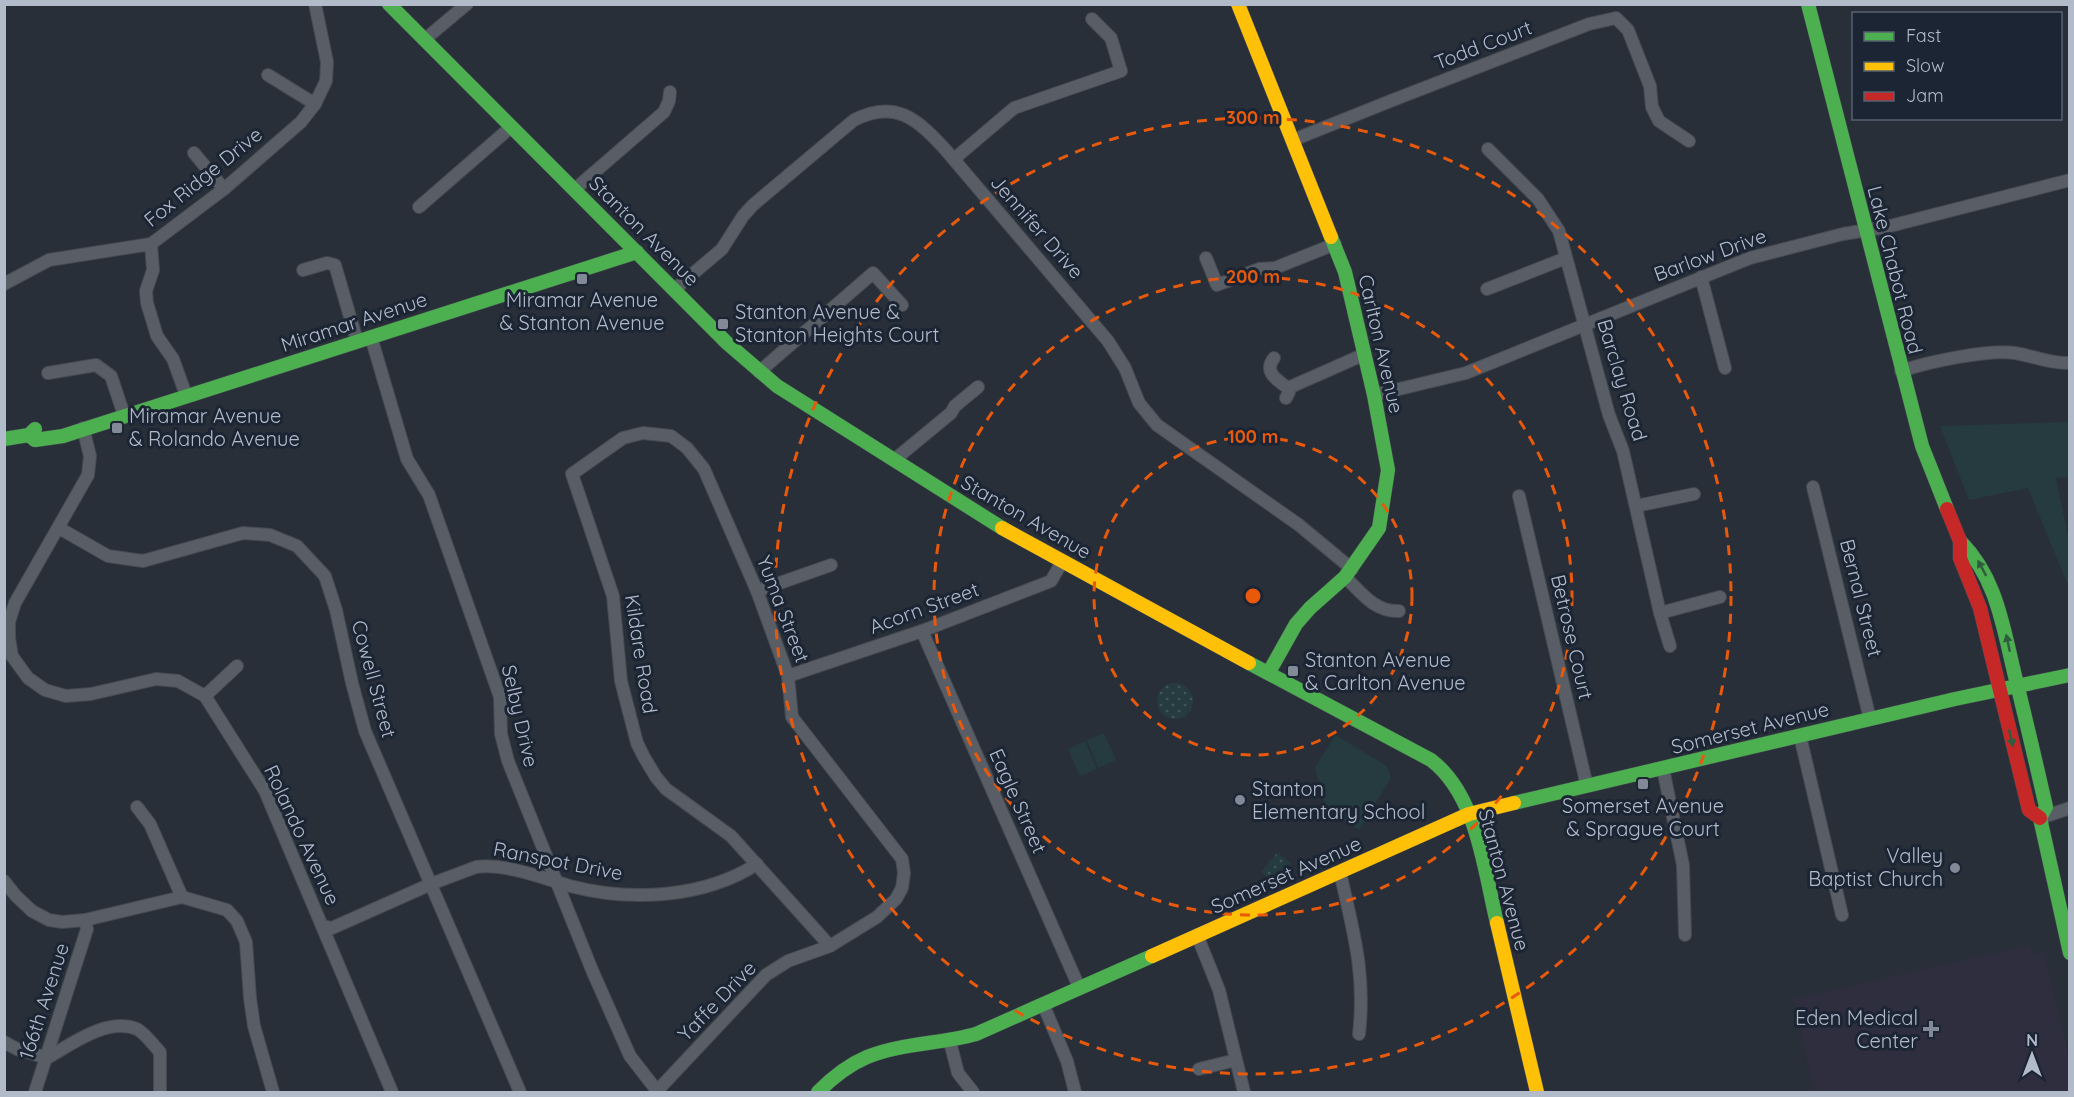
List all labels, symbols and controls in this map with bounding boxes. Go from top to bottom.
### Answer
legend [1852,12,2062,120]
street label: Todd Court [1431,14,1535,75]
text: Fast [1906,24,1941,47]
text: Slow [1906,54,1944,77]
text: Jam [1906,84,1944,107]
text: 300 m [1226,106,1280,129]
street label: Fox Ridge Drive [139,121,267,232]
street label: Stanton Avenue [584,170,705,291]
street label: Jennifer Drive [986,170,1089,284]
street label: Lake Chabot Road [1863,183,1928,357]
street label: Barlow Drive [1650,223,1770,286]
text: 200 m [1226,265,1280,288]
marker: Miramar Avenue & Stanton Avenue [575,272,589,286]
street label: Carlton Avenue [1353,272,1410,416]
street label: Miramar Avenue [278,286,430,357]
place label: Miramar Avenue & Stanton Avenue [500,287,664,335]
place label: Stanton Avenue & Stanton Heights Court [735,299,940,347]
street label: Barclay Road [1592,316,1653,444]
marker: Stanton Avenue & Stanton Heights Court [716,317,730,331]
place label: Miramar Avenue & Rolando Avenue [129,403,300,451]
marker: Miramar Avenue & Rolando Avenue [110,421,124,435]
text: 100 m [1228,425,1278,448]
street label: Stanton Avenue [957,469,1096,564]
street label: Bernal Street [1835,536,1888,660]
street label: Yuma Street [752,552,815,666]
one-way arrow [1977,560,1987,577]
street label: Betrose Court [1546,572,1599,702]
street label: Acorn Street [866,576,982,639]
centre of rings [1243,586,1263,606]
street label: Kildare Road [620,593,663,715]
street label: Cowell Street [347,617,402,741]
one-way arrow [2003,634,2012,653]
place label: Stanton Avenue & Carlton Avenue [1305,647,1466,695]
street label: Selby Drive [497,662,544,769]
marker: Stanton Avenue & Carlton Avenue [1286,664,1300,678]
street label: Somerset Avenue [1668,696,1831,759]
one-way arrow [2007,729,2016,748]
street label: Eagle Street [984,745,1053,857]
street label: Rolando Avenue [259,761,346,909]
place label: Stanton Elementary School [1252,776,1425,824]
marker: Somerset Avenue & Sprague Court [1636,777,1650,791]
marker: Stanton Elementary School [1233,793,1247,807]
place label: Somerset Avenue & Sprague Court [1562,793,1724,841]
street label: Stanton Avenue [1474,806,1535,954]
street label: Somerset Avenue [1207,830,1365,919]
street label: Ranspot Drive [491,836,625,885]
place label: Valley Baptist Church [1808,843,1943,891]
marker: Valley Baptist Church [1948,861,1962,875]
street label: 166th Avenue [13,939,74,1062]
street label: Yaffe Drive [672,955,761,1046]
place label: Eden Medical Center [1795,1005,1918,1053]
marker: Eden Medical Center [1922,1020,1940,1038]
north arrow [2002,1025,2062,1085]
text: N [2026,1030,2038,1050]

